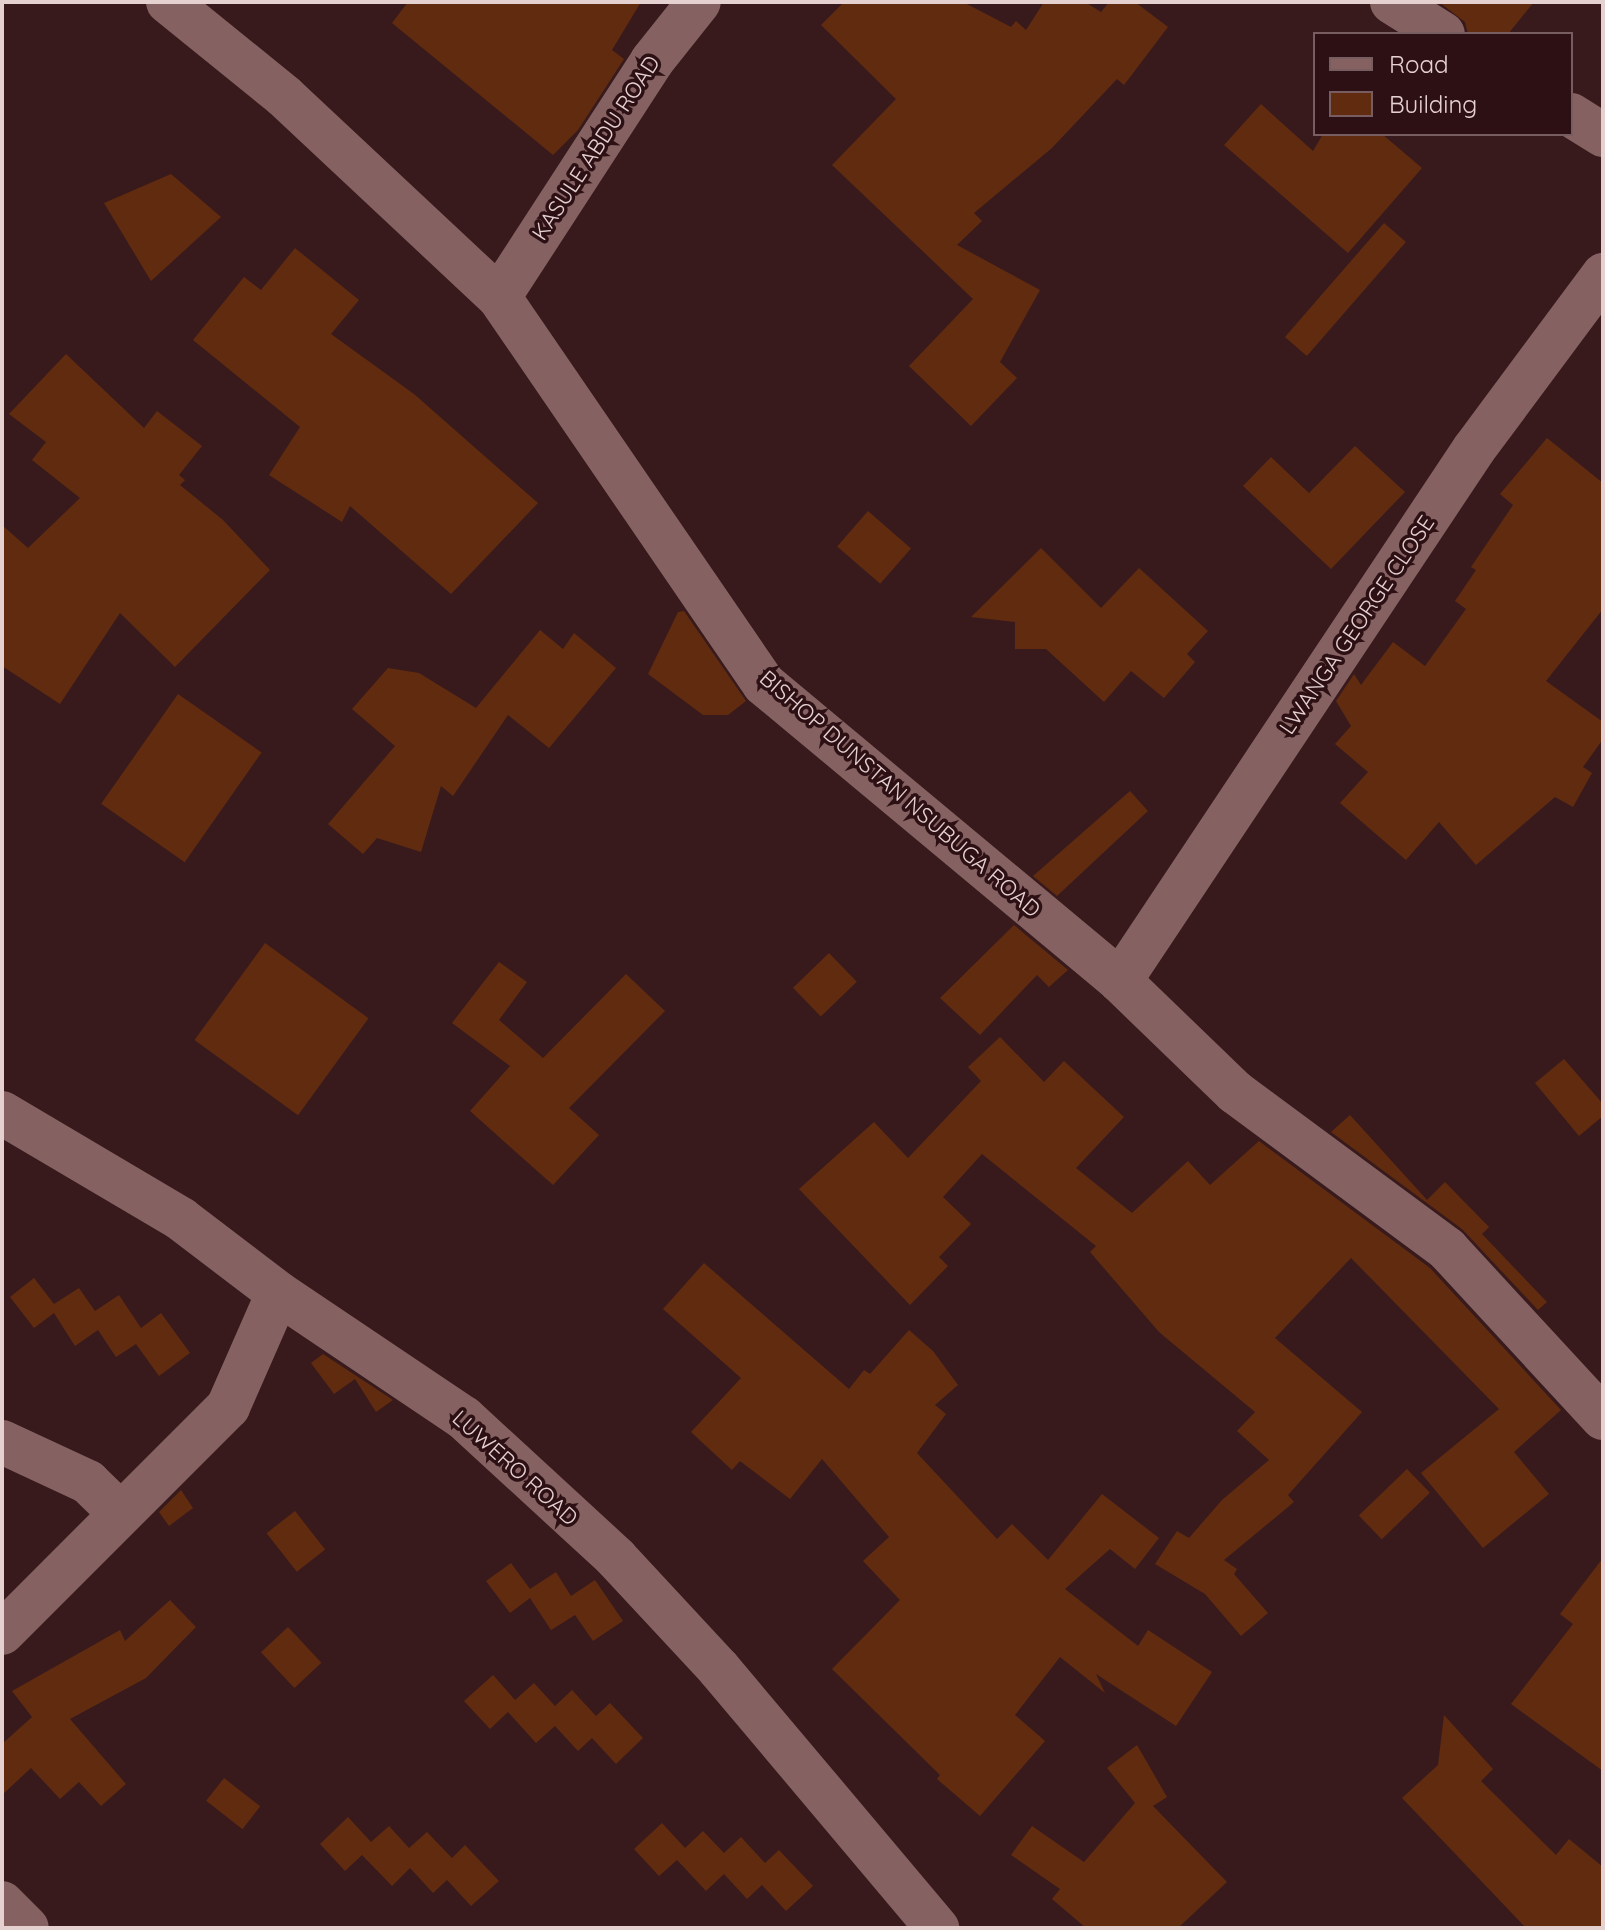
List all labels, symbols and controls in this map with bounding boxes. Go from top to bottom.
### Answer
legend [1313,32,1573,136]
text: Road [1389,49,1449,79]
street label: KASULE ABDU ROAD [526,51,666,245]
text: Building [1389,89,1477,119]
street label: LWANGA GEORGE CLOSE [1274,511,1440,739]
street label: BISHOP DUNSTAN NSUBUGA ROAD [754,665,1046,923]
street label: LUWERO ROAD [447,1405,583,1531]

